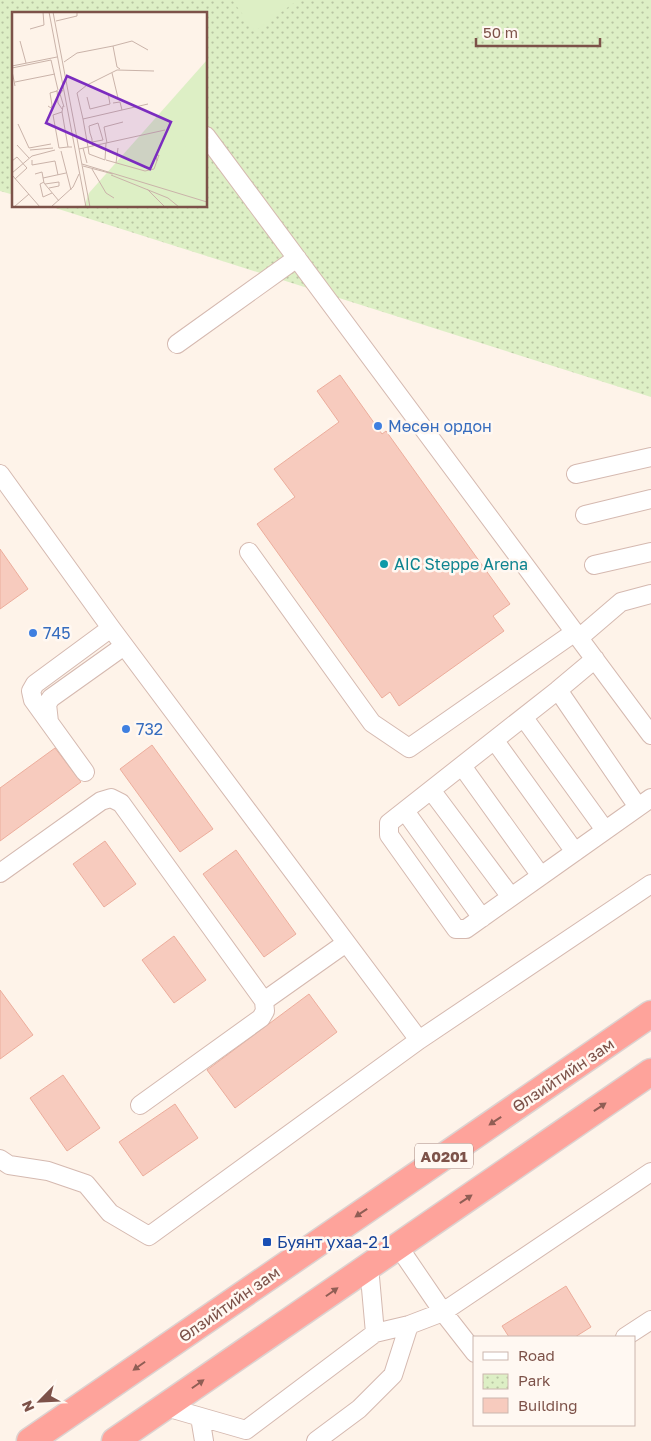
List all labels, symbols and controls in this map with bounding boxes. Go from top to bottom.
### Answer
inset map [12,12,208,208]
scale bar [476,15,600,47]
text: 50 m [483,23,518,41]
place label: Мөсөн ордон [388,416,492,436]
marker: Мөсөн ордон [372,420,384,432]
place label: AIC Steppe Arena [394,554,528,574]
marker: AIC Steppe Arena [378,558,390,570]
place label: 745 [43,623,71,643]
marker: 745 [27,627,39,639]
place label: 732 [136,719,163,739]
marker: 732 [120,723,132,735]
street label: Өлзийтийн зам [508,1034,618,1116]
one-way arrow [593,1102,606,1112]
one-way arrow [489,1116,502,1126]
road number: A0201 [415,1144,473,1168]
one-way arrow [459,1194,472,1204]
one-way arrow [354,1208,368,1218]
place label: Буянт ухаа-2 1 [277,1232,390,1252]
marker: Буянт ухаа-2 1 [261,1236,273,1248]
street label: Өлзийтийн зам [175,1262,283,1346]
one-way arrow [325,1287,339,1297]
legend [473,1336,636,1426]
text: Road [518,1346,555,1364]
one-way arrow [132,1361,146,1371]
text: Park [518,1371,551,1389]
north arrow [15,1376,65,1426]
one-way arrow [192,1379,205,1389]
text: Building [518,1396,578,1414]
text: N [18,1398,38,1415]

